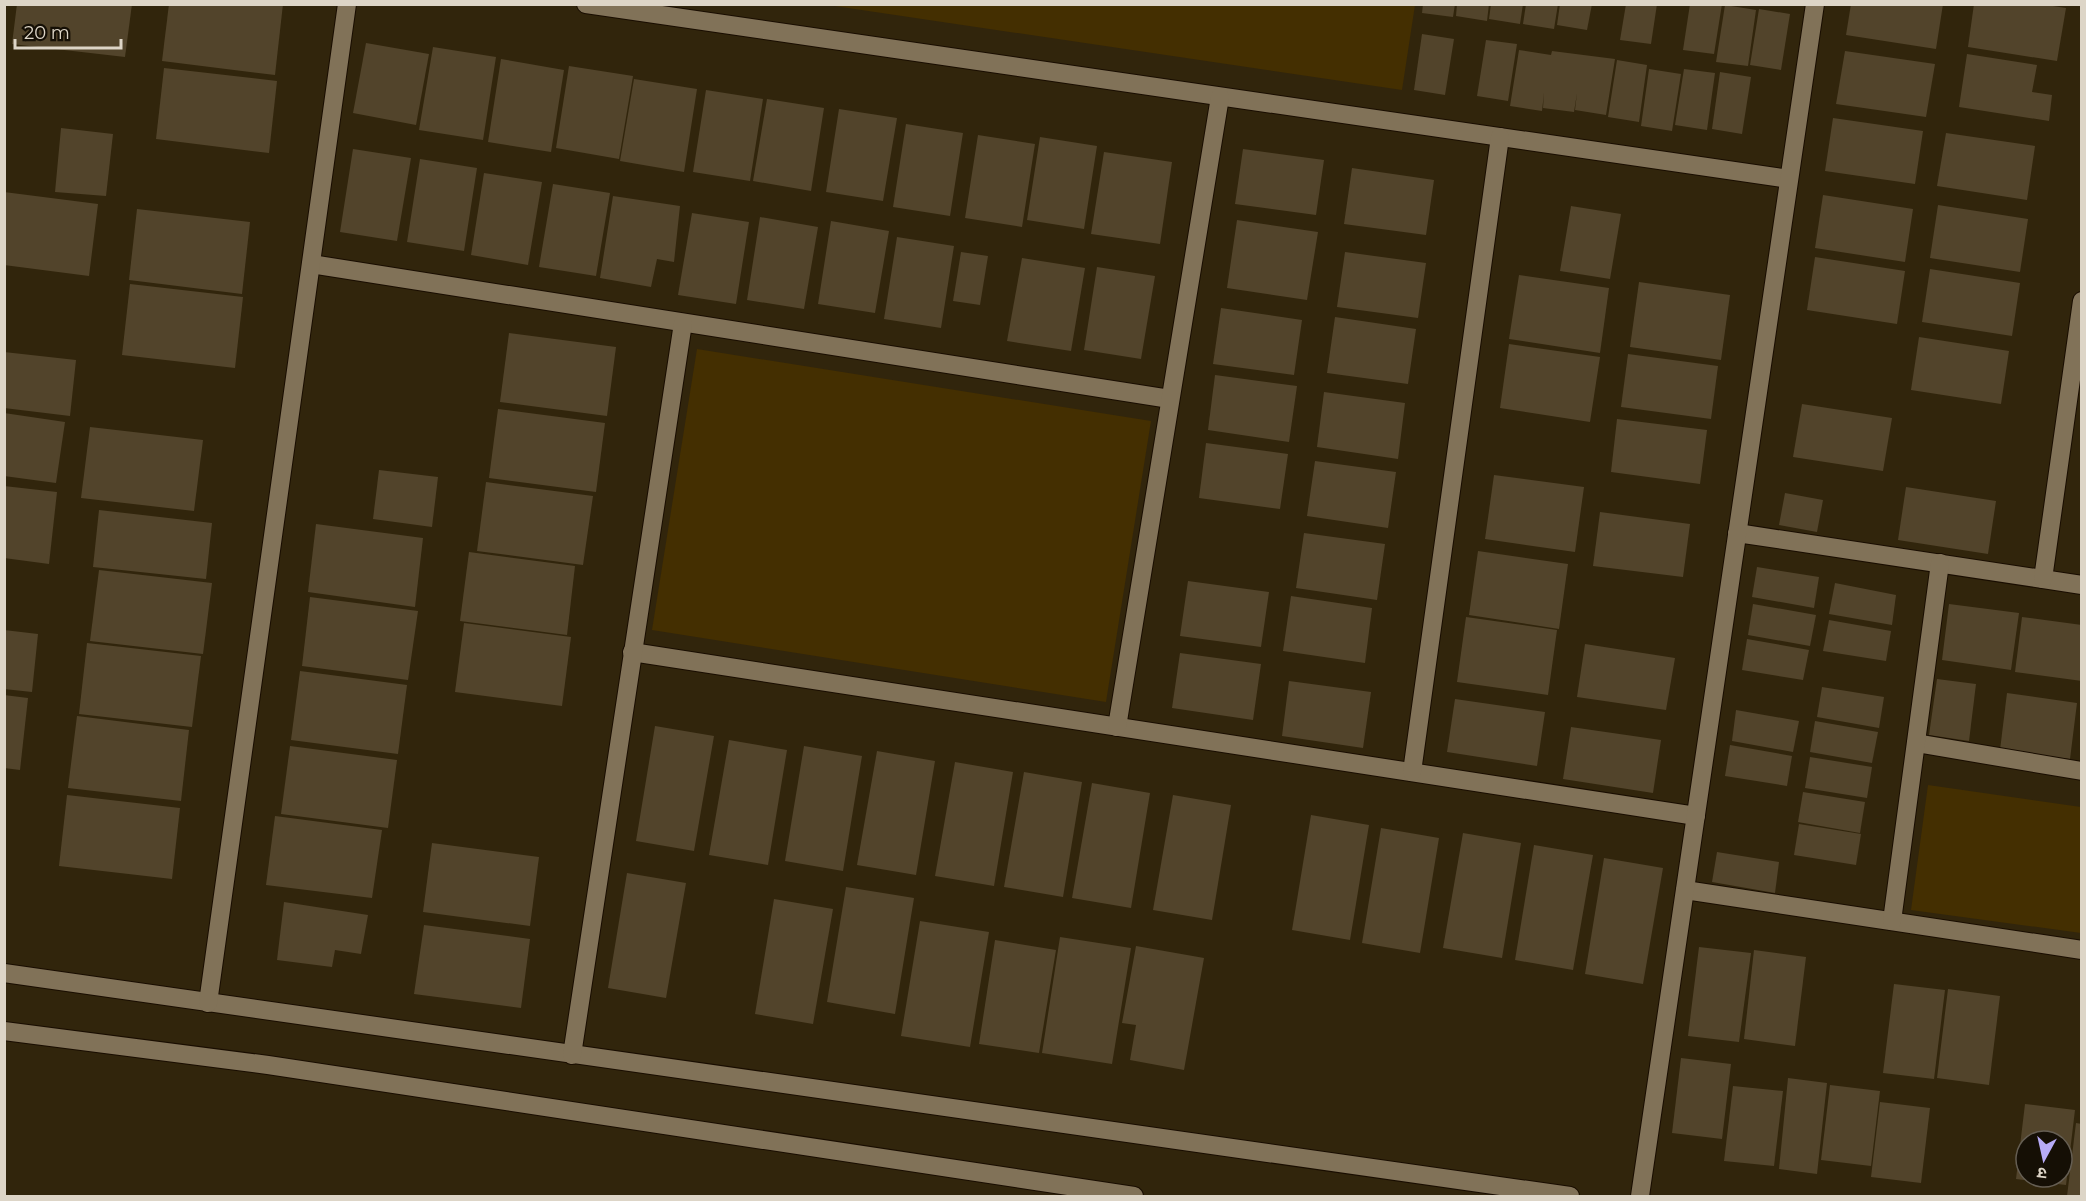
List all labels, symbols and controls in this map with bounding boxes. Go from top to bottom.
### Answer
scale bar [15,12,122,50]
text: 20 m [24,22,70,44]
north arrow [2014,1129,2074,1189]
text: उ [2035,1163,2048,1183]

